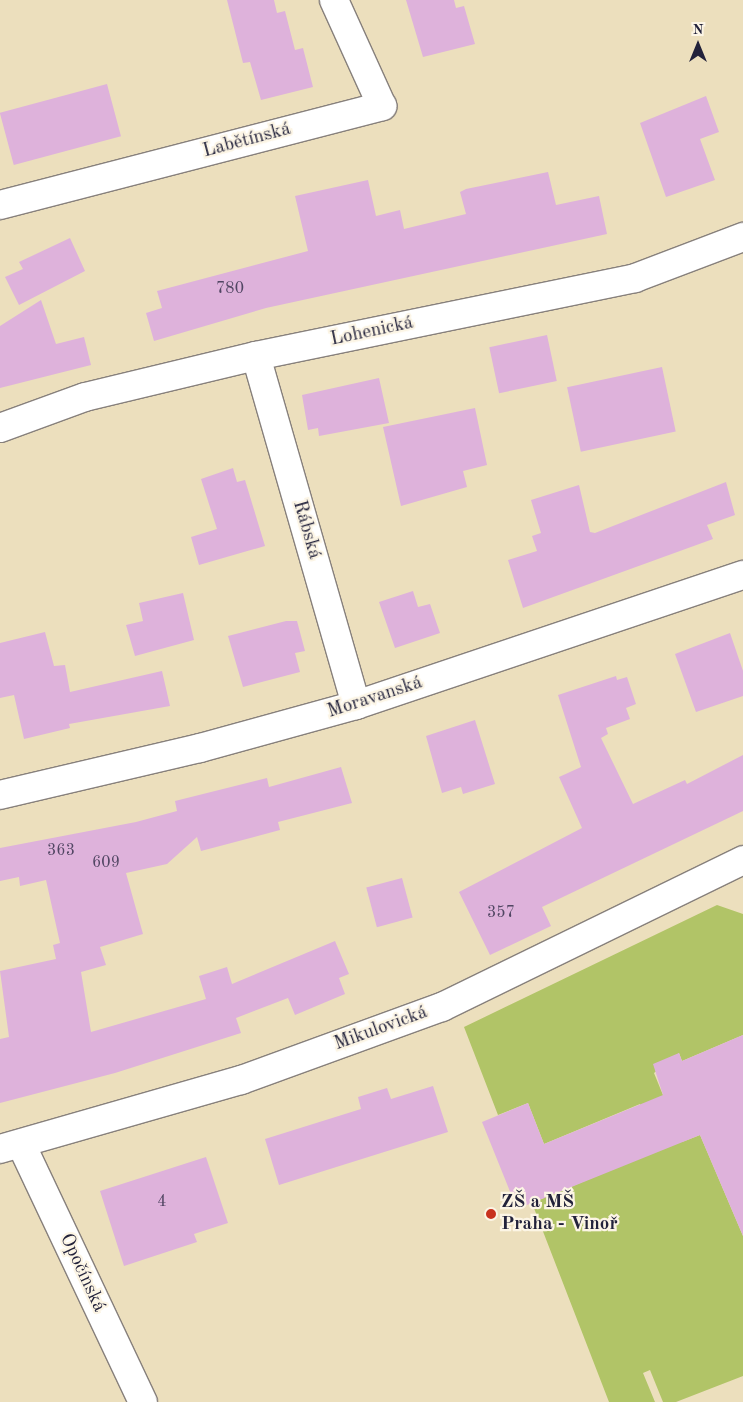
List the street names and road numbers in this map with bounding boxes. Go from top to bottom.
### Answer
street label: Labětínská [201,118,293,164]
street label: Lohenická [328,312,416,352]
street label: Rábská [287,498,325,562]
street label: Moravanská [325,672,425,724]
street label: Mikulovická [331,1002,431,1056]
street label: Opočínská [54,1230,110,1316]

